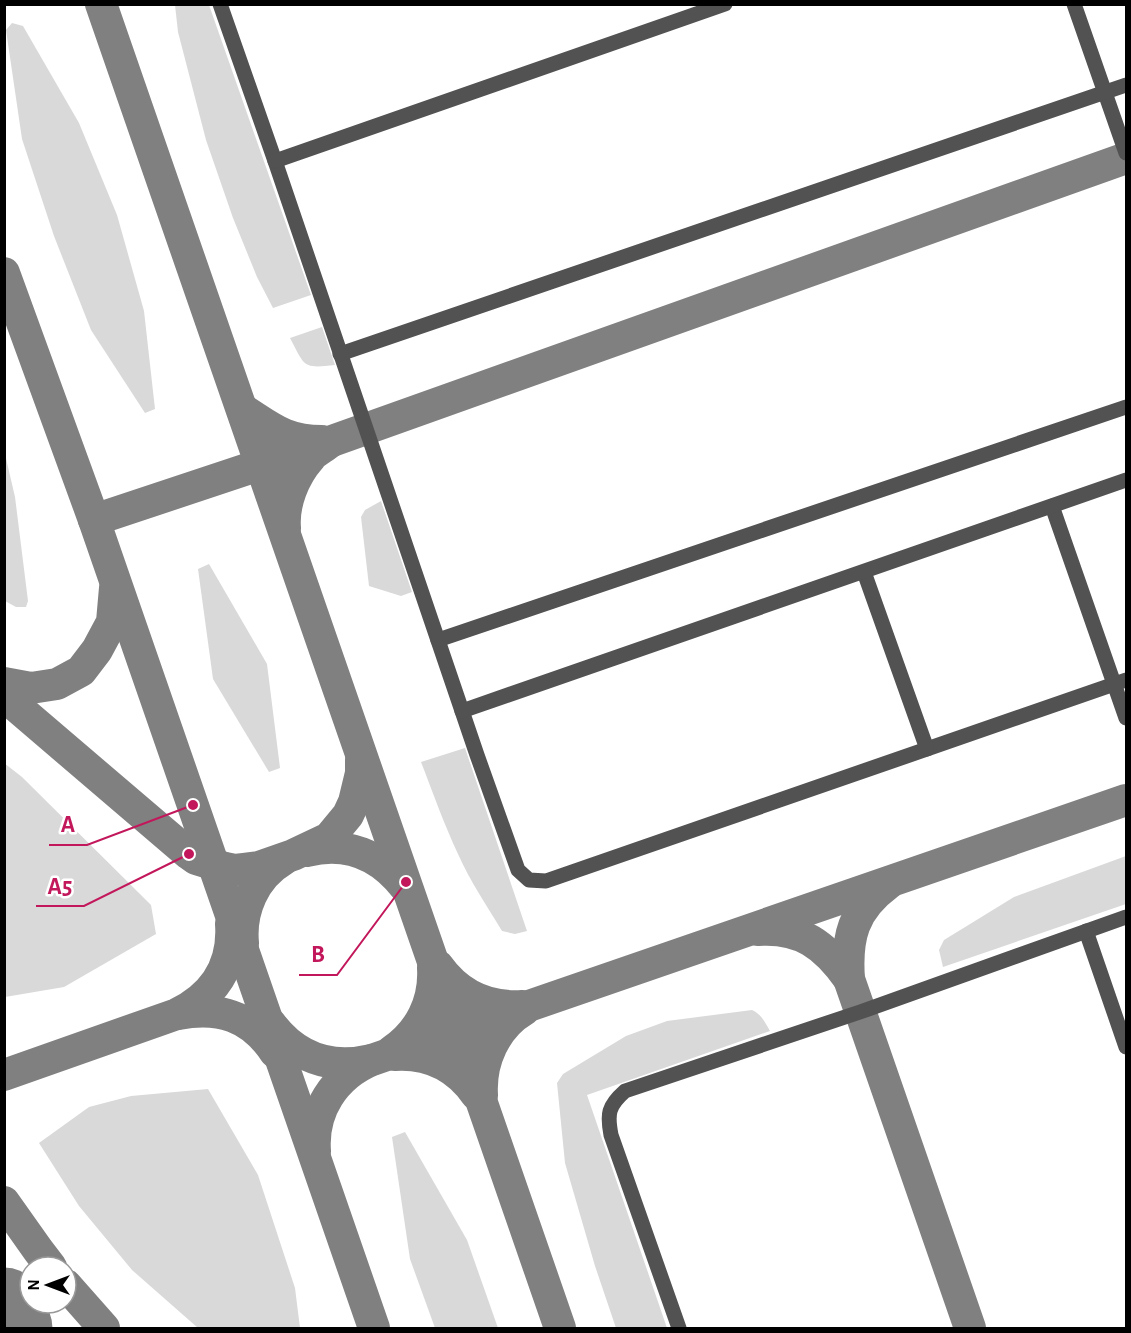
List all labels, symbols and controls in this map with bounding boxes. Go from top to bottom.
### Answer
callout: A [49,803,87,845]
text: A [61,813,76,837]
callout: A5 [36,864,84,906]
text: A5 [48,875,72,899]
callout: B [299,933,337,975]
text: B [311,943,325,967]
north arrow [18,1255,78,1315]
text: N [26,1279,42,1291]

